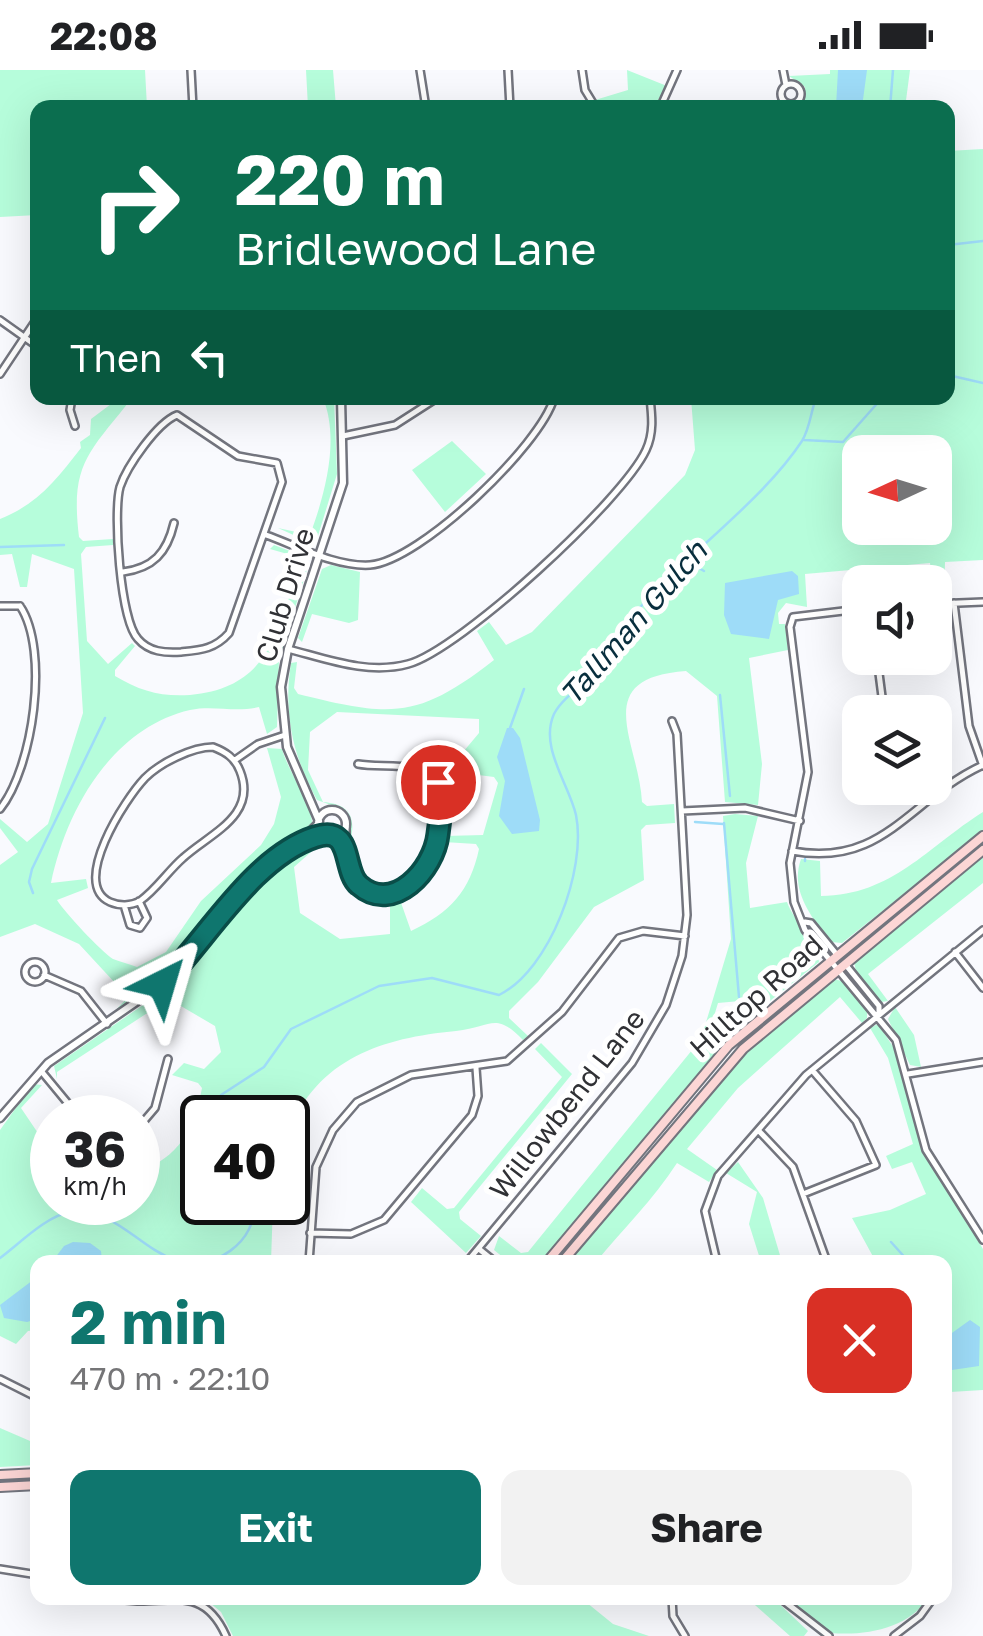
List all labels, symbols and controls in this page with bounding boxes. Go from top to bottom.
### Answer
text: 22:08 [50,13,158,58]
text: 220 m [235,136,445,220]
icon: right [70,140,200,270]
text: Bridlewood Lane [235,221,596,275]
icon: left [182,330,237,385]
text: Then [70,335,162,380]
north arrow [842,435,952,545]
map controls [842,435,952,805]
street label: Club Drive [248,524,321,666]
water label: Tallman Gulch [552,532,715,711]
button: sound [842,565,952,675]
button: layers [842,695,952,805]
pin [396,740,481,825]
icon: arrive [411,755,466,810]
street label: Hilltop Road [683,928,829,1064]
position arrow [110,932,214,1036]
street label: Willowbend Lane [482,1002,651,1205]
speed limit sign: 40 [180,1095,310,1225]
text: 36 [64,1118,126,1178]
text: km/h [63,1170,127,1201]
text: 2 min [70,1285,227,1357]
button: close [807,1288,912,1393]
text: 470 m · 22:10 [70,1359,270,1397]
button: Exit [70,1470,481,1585]
button: Share [501,1470,912,1585]

